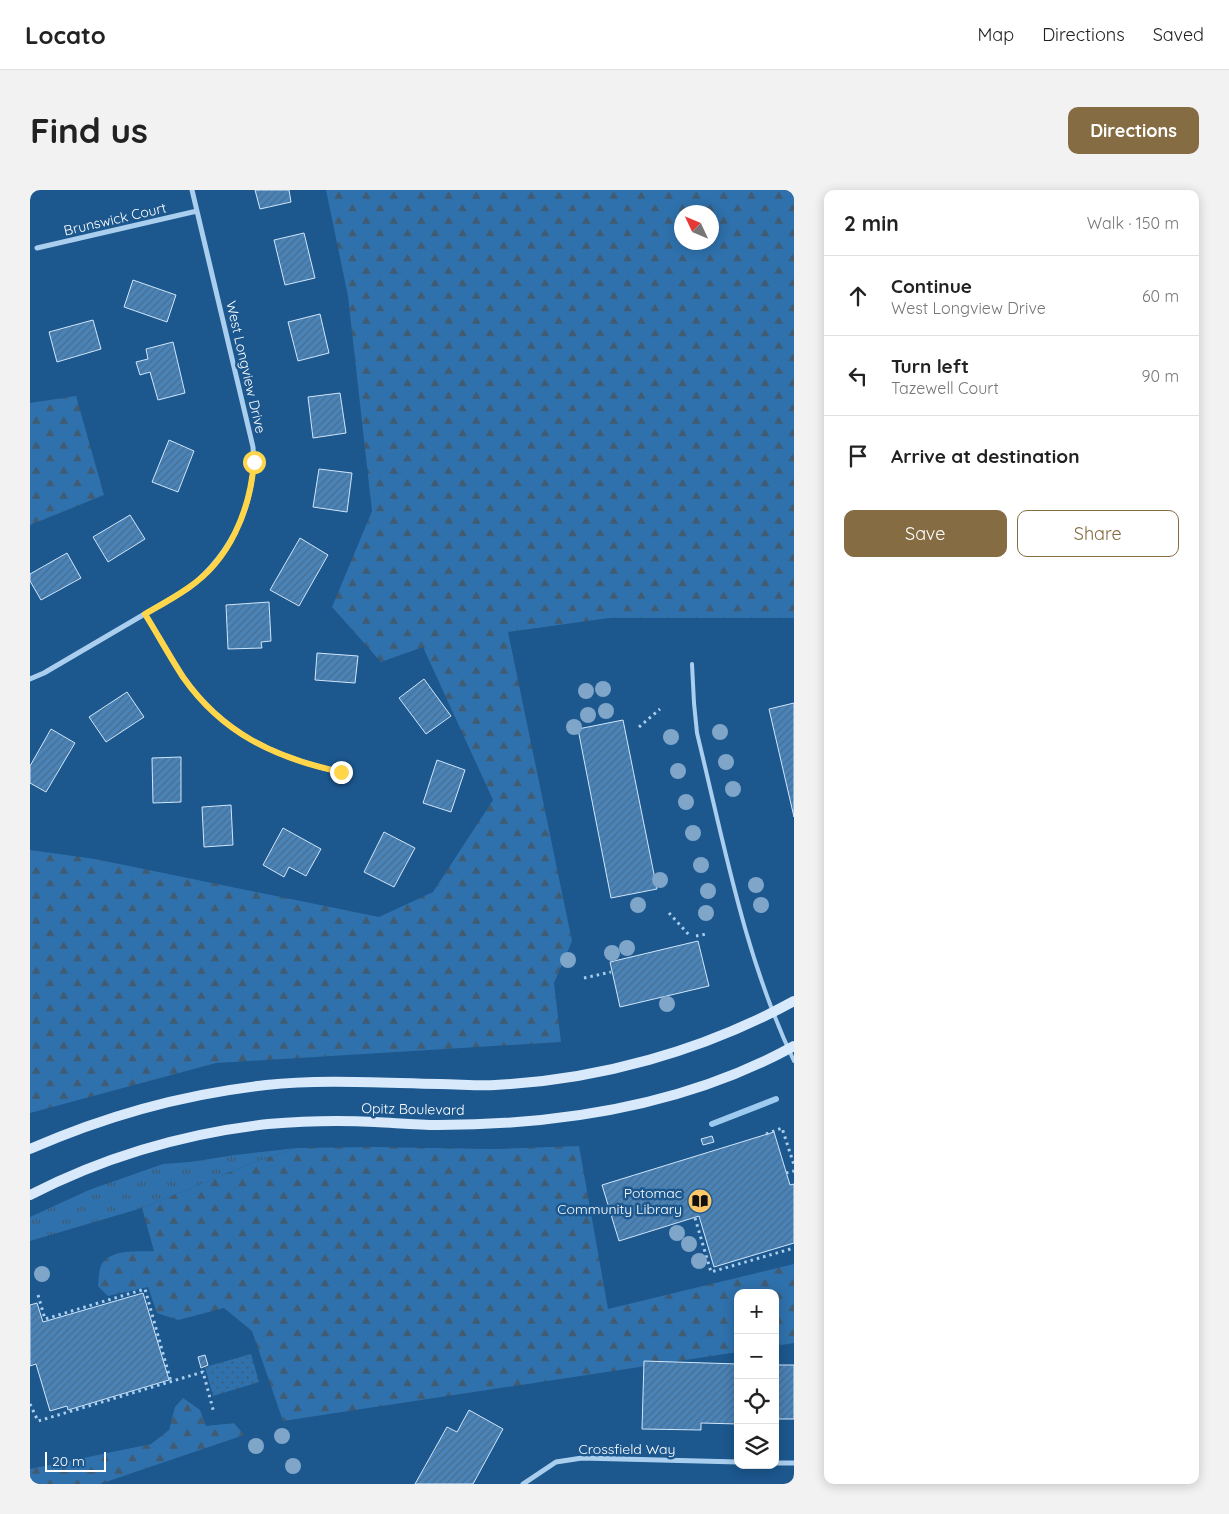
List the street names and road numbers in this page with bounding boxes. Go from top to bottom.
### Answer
street label: Brunswick Court [62,198,168,240]
street label: West Longview Drive [222,299,270,435]
street label: Opitz Boulevard [361,1099,465,1119]
street label: Crossfield Way [579,1440,675,1458]

